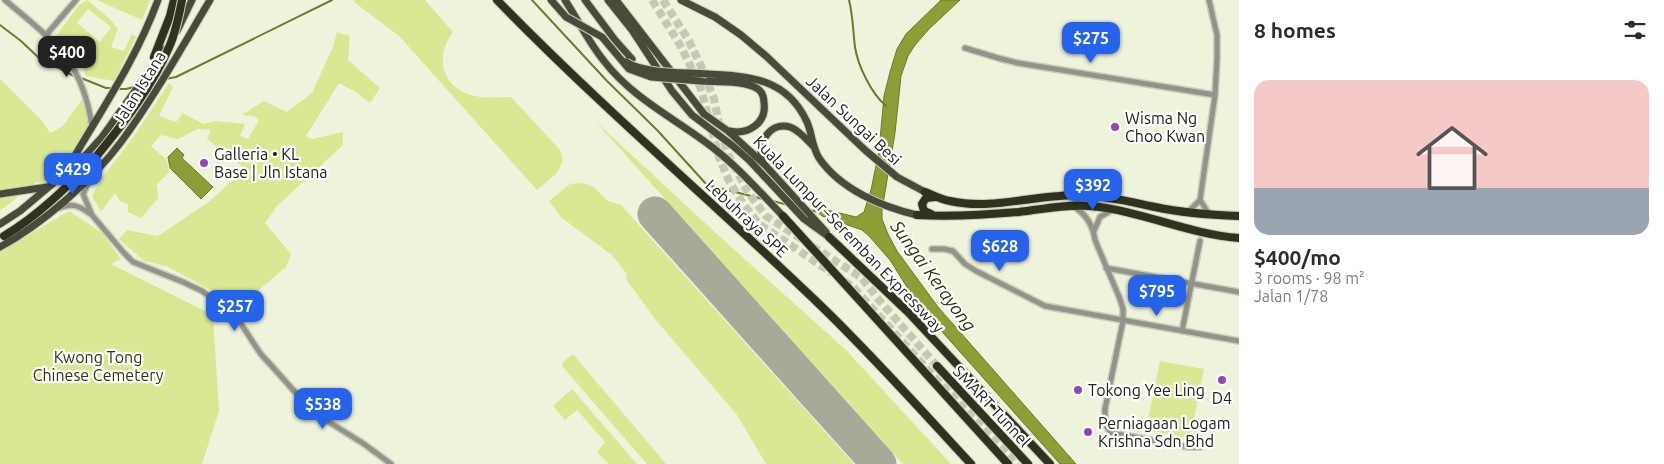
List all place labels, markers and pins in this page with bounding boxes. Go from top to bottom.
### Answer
pin: $275 [1061,22,1121,64]
pin: $400 [37,36,97,78]
place label: Wisma Ng Choo Kwan [1125,109,1205,145]
marker: Wisma Ng Choo Kwan [1109,121,1121,133]
place label: Galleria • KL Base | Jln Istana [214,145,328,181]
pin: $429 [43,152,103,195]
marker: Galleria • KL Base | Jln Istana [198,157,210,169]
pin: $392 [1063,168,1123,211]
pin: $628 [970,230,1030,272]
pin: $795 [1127,274,1187,317]
pin: $257 [205,290,265,332]
marker: D4 [1216,374,1228,386]
place label: Tokong Yee Ling [1088,381,1205,399]
marker: Tokong Yee Ling [1072,384,1084,396]
pin: $538 [293,388,353,430]
place label: D4 [1212,389,1232,407]
place label: Perniagaan Logam Krishna Sdn Bhd [1098,414,1231,450]
marker: Perniagaan Logam Krishna Sdn Bhd [1082,426,1094,438]

